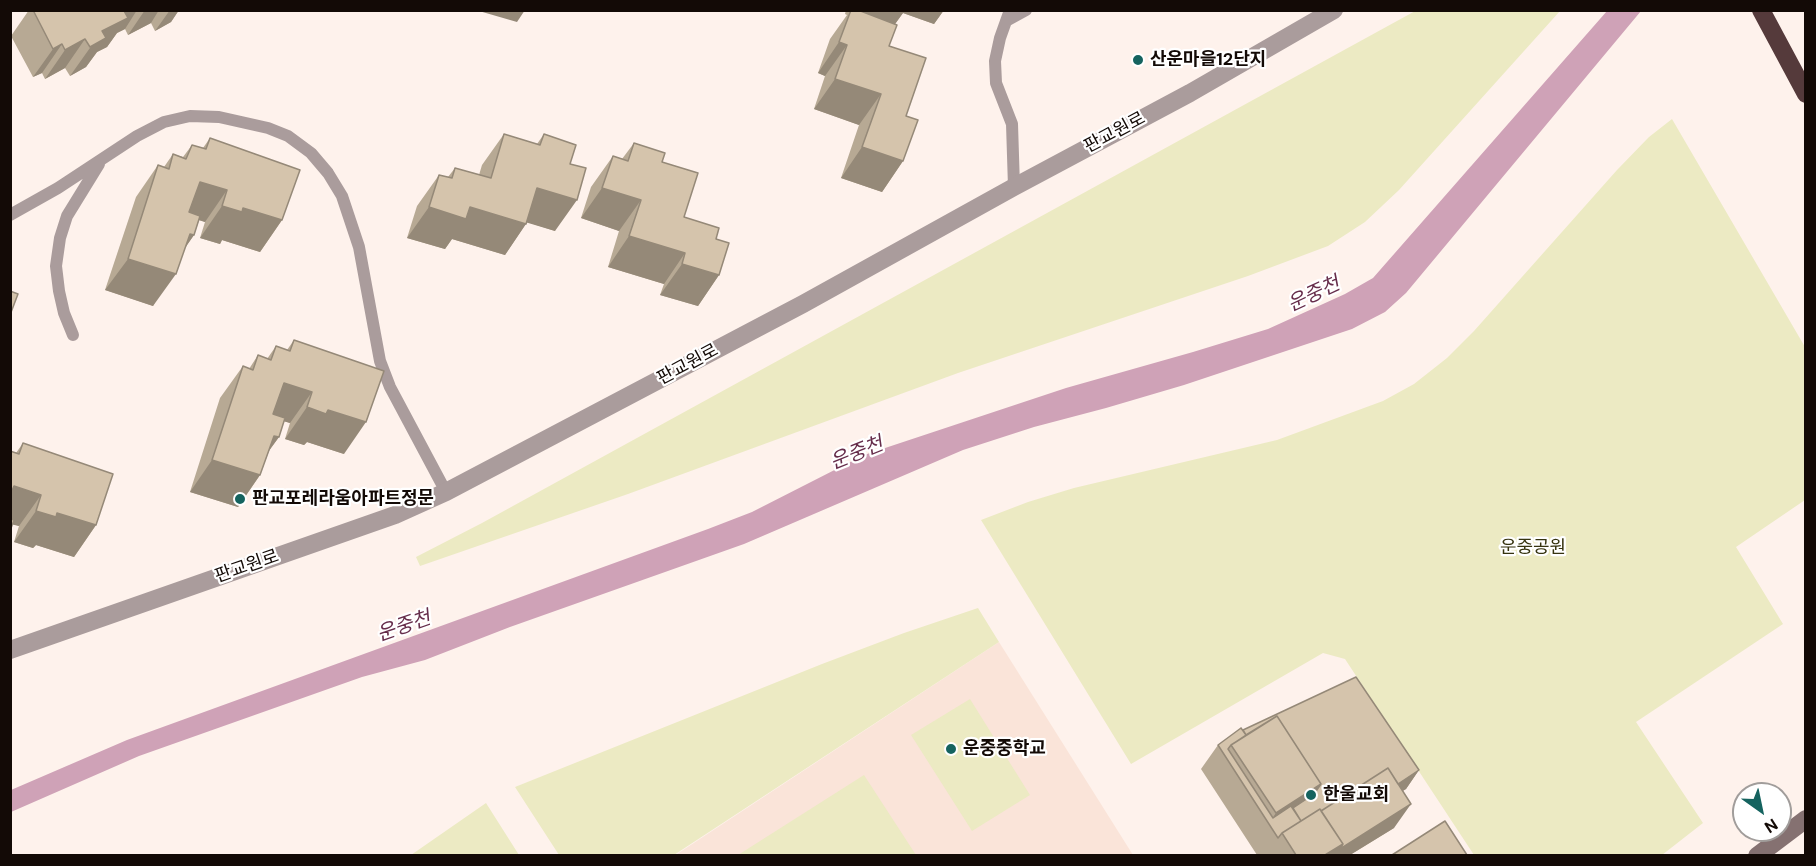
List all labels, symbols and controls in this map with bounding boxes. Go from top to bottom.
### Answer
place label: 산운마을12단지 [1150,49,1266,71]
marker: 산운마을12단지 [1131,53,1145,67]
street label: 판교원로 [1081,108,1149,158]
water label: 운중천 [1284,272,1344,318]
street label: 판교원로 [654,340,722,390]
water label: 운중천 [827,433,887,475]
place label: 판교포레라움아파트정문 [252,488,434,510]
marker: 판교포레라움아파트정문 [233,492,247,506]
park label: 운중공원 [1500,537,1566,559]
street label: 판교원로 [212,546,282,588]
water label: 운중천 [374,607,434,647]
place label: 운중중학교 [963,738,1046,760]
marker: 운중중학교 [944,742,958,756]
north arrow [1732,782,1792,842]
place label: 한울교회 [1323,784,1389,806]
marker: 한울교회 [1304,788,1318,802]
text: N [1760,814,1782,838]

